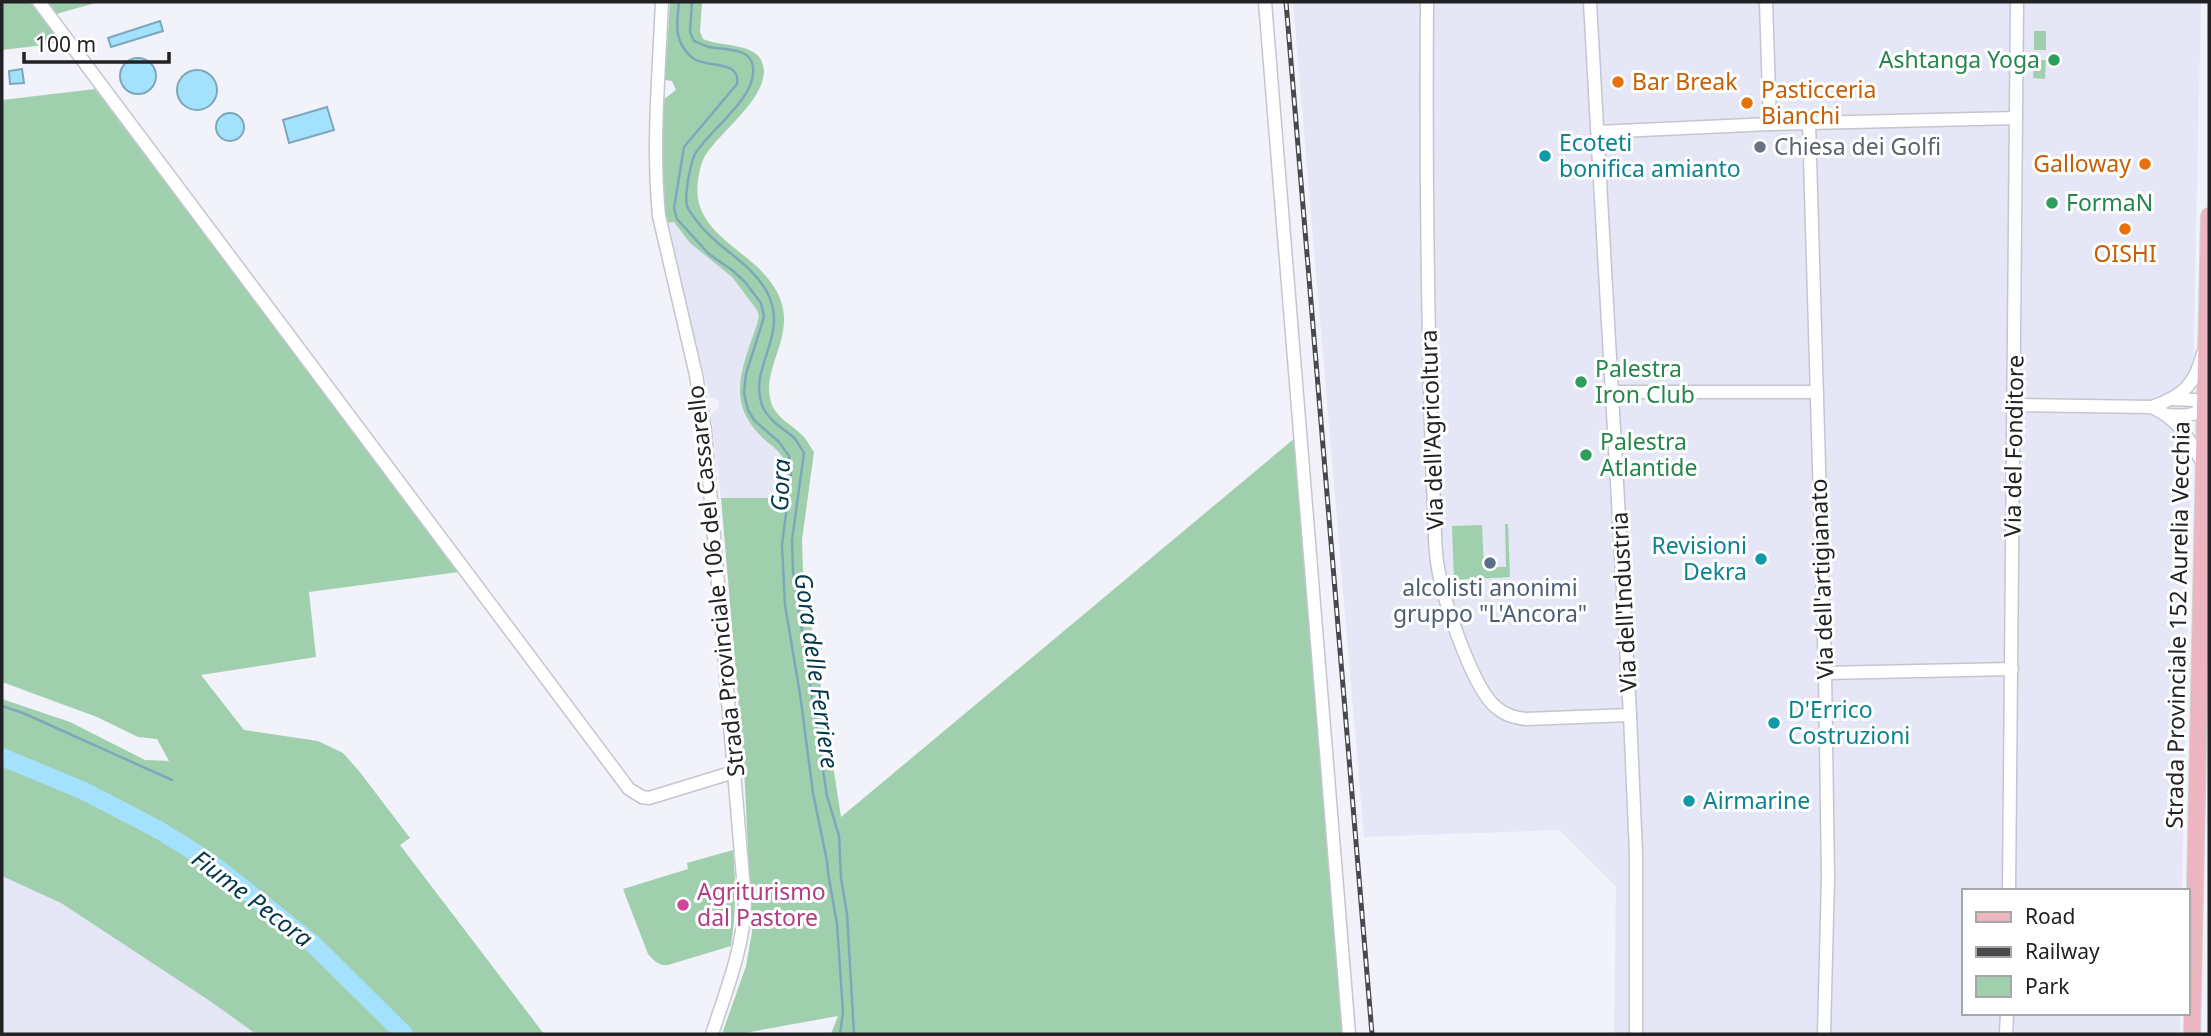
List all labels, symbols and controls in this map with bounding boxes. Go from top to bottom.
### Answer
scale bar [24,21,170,65]
text: 100 m [35,30,96,58]
place label: Ashtanga Yoga [1879,43,2040,75]
marker: Ashtanga Yoga [2046,52,2062,68]
place label: Bar Break [1632,65,1738,97]
place label: Pasticceria Bianchi [1761,73,1876,131]
marker: Bar Break [1610,74,1626,90]
marker: Pasticceria Bianchi [1739,95,1755,111]
place label: Ecoteti bonifica amianto [1559,126,1741,184]
place label: Chiesa dei Golfi [1774,130,1941,162]
marker: Chiesa dei Golfi [1752,139,1768,155]
place label: Galloway [2033,147,2131,179]
marker: Ecoteti bonifica amianto [1537,148,1553,164]
marker: Galloway [2137,156,2153,172]
place label: FormaN [2066,186,2153,218]
marker: FormaN [2044,195,2060,211]
marker: OISHI [2117,221,2133,237]
place label: OISHI [2093,237,2157,269]
street label: Via dell'Agricoltura [1412,329,1450,531]
place label: Palestra Iron Club [1595,352,1695,410]
street label: Via del Fonditore [1995,355,2031,537]
marker: Palestra Iron Club [1573,374,1589,390]
street label: Strada Provinciale 106 del Cassarello [679,384,751,778]
street label: Strada Provinciale 152 Aurelia Vecchia [2157,421,2197,829]
place label: Palestra Atlantide [1600,425,1697,483]
marker: Palestra Atlantide [1578,447,1594,463]
water label: Gora [762,458,797,512]
street label: Via dell'artigianato [1802,478,1840,680]
street label: Via dell'Industria [1602,511,1644,693]
place label: Revisioni Dekra [1652,529,1747,587]
marker: Revisioni Dekra [1753,551,1769,567]
marker: alcolisti anonimi gruppo "L'Ancora" [1482,555,1498,571]
water label: Gora delle Ferriere [787,571,848,771]
place label: alcolisti anonimi gruppo "L'Ancora" [1393,571,1587,629]
place label: D'Errico Costruzioni [1788,693,1910,751]
marker: D'Errico Costruzioni [1766,715,1782,731]
place label: Airmarine [1703,784,1810,816]
marker: Airmarine [1681,793,1697,809]
water label: Fiume Pecora [186,841,320,954]
place label: Agriturismo dal Pastore [697,875,826,933]
legend [1962,889,2190,1015]
marker: Agriturismo dal Pastore [675,897,691,913]
text: Road [2025,902,2075,930]
text: Railway [2025,937,2100,965]
text: Park [2025,972,2070,1000]

